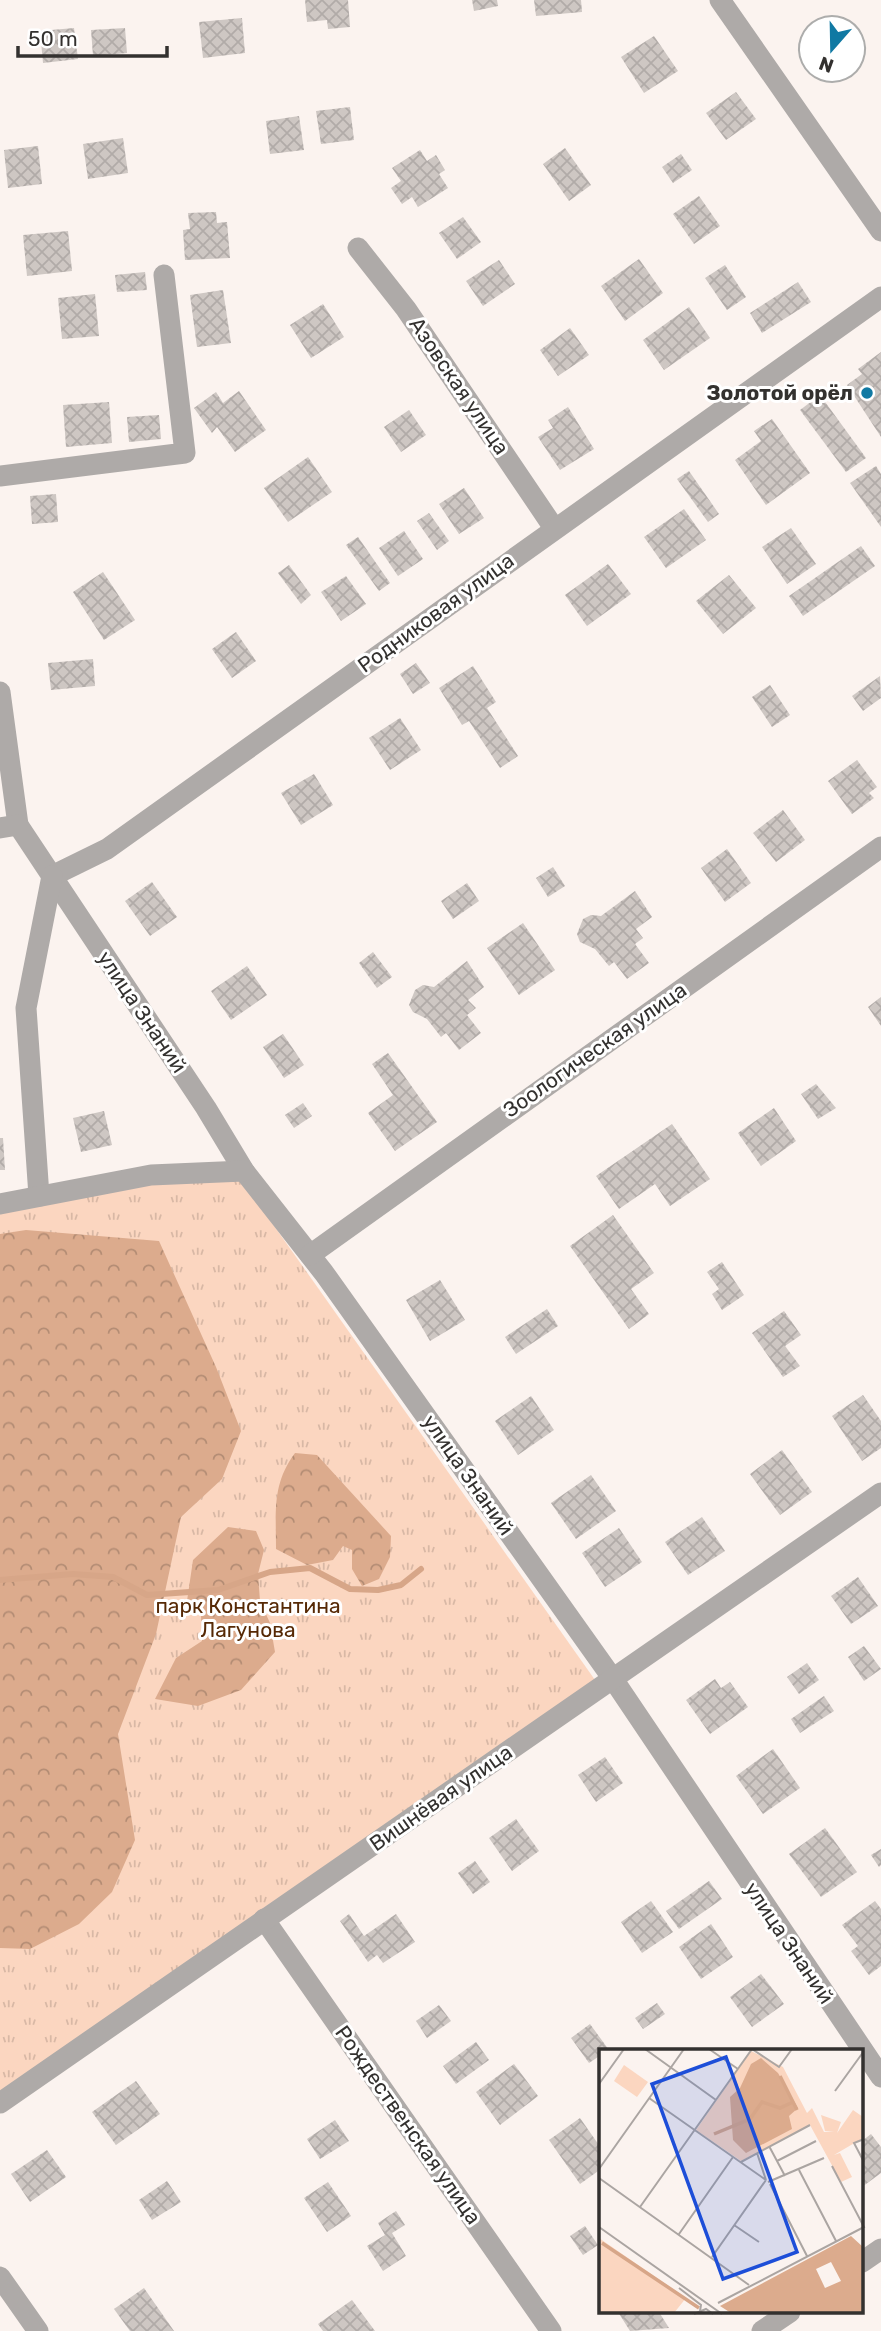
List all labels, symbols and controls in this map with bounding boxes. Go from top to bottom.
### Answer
scale bar [18,14,166,58]
north arrow [797,14,867,84]
text: 50 m [28,26,78,51]
text: N [816,51,837,78]
street label: Азовская улица [404,312,515,459]
place label: Золотой орёл [706,380,853,405]
marker: Золотой орёл [859,385,875,401]
street label: Родниковая улица [353,548,519,678]
street label: улица Знаний [93,946,192,1077]
street label: Зоологическая улица [498,977,691,1122]
street label: улица Знаний [418,1410,519,1540]
park label: парк Константина Лагунова [155,1593,341,1642]
street label: Вишнёвая улица [365,1739,517,1856]
street label: улица Знаний [740,1877,839,2008]
street label: Рождественская улица [330,2021,487,2229]
inset map [599,2049,864,2314]

